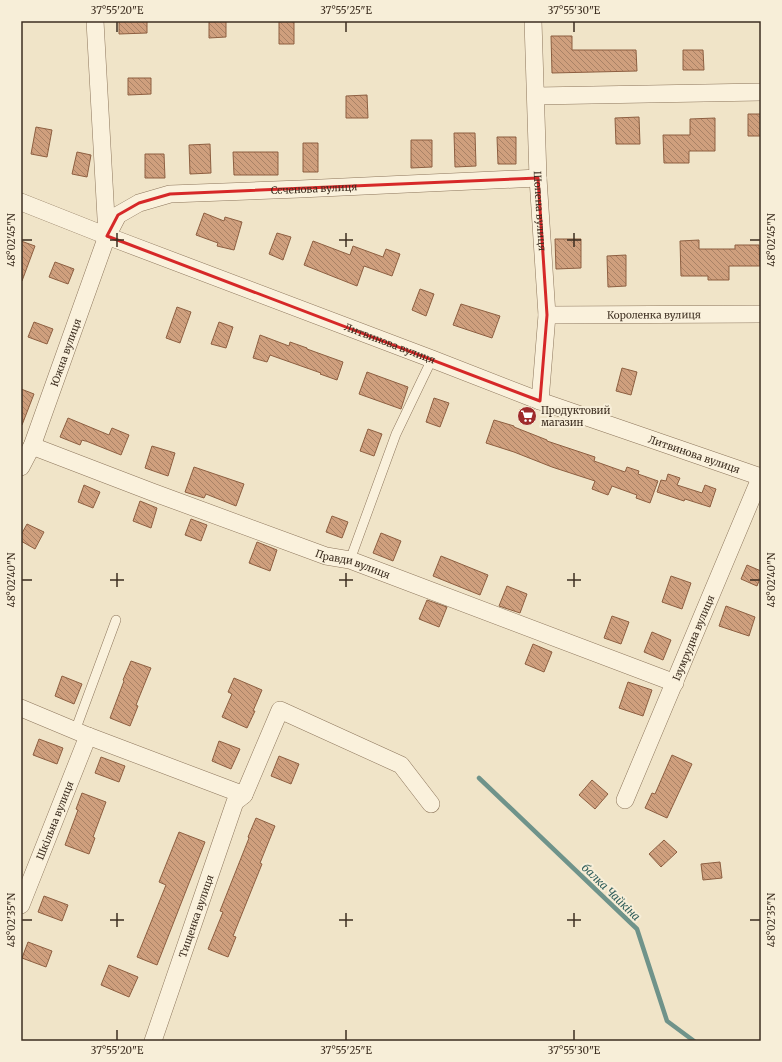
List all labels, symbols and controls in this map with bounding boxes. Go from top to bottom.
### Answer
text: 37°55'20"E [91,4,144,17]
text: 37°55'25"E [320,4,372,17]
text: 37°55'30"E [548,4,601,17]
street label: Шопена вулиця [531,171,549,251]
street label: Сєченова вулиця [271,180,358,197]
text: 48°02'45"N [5,213,18,267]
text: 48°02'45"N [765,213,778,267]
street label: Короленка вулиця [607,308,701,322]
street label: Южна вулиця [48,317,84,388]
street label: Литвинова вулиця [342,320,437,367]
place label: Продуктовий магазин [541,404,610,429]
supermarket icon: Продуктовий магазин [516,405,538,427]
street label: Литвинова вулиця [646,433,742,476]
street label: Правди вулиця [314,547,392,582]
text: 48°02'40"N [5,552,18,608]
text: 48°02'40"N [765,552,778,608]
street label: Ізумрудна вулиця [670,593,717,683]
street label: Шкільна вулиця [34,779,76,862]
water label: балка Чайкіна [579,861,643,923]
street label: Тищенка вулиця [176,873,217,959]
text: 48°02'35"N [5,893,18,947]
text: 48°02'35"N [765,893,778,947]
text: 37°55'20"E [91,1044,144,1057]
text: 37°55'25"E [320,1044,372,1057]
text: 37°55'30"E [548,1044,601,1057]

